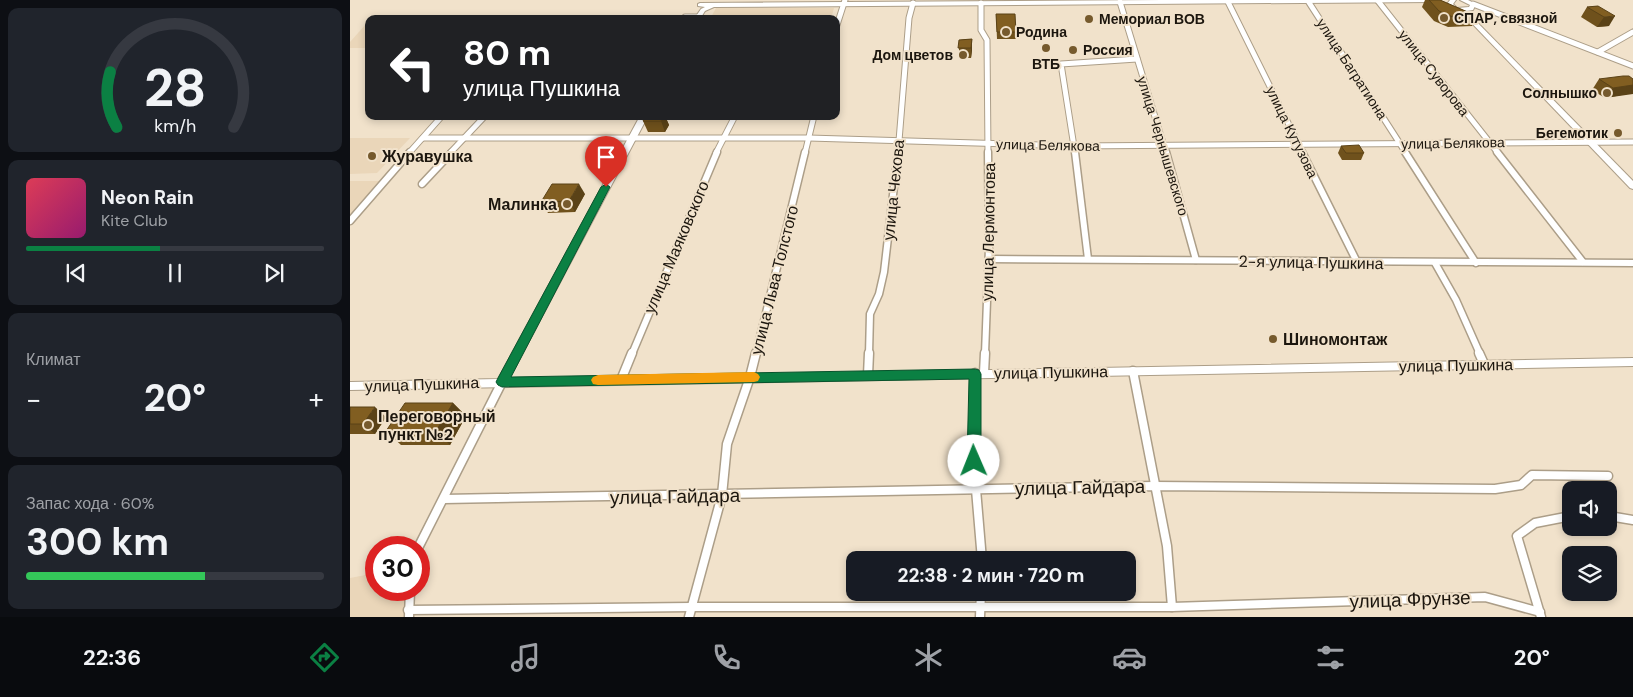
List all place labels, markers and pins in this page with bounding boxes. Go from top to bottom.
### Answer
place label: СПАР, связной [1454,9,1557,27]
place label: Мемориал ВОВ [1099,10,1205,28]
marker: СПАР, связной [1438,12,1450,24]
marker: Мемориал ВОВ [1083,13,1095,25]
place label: Родина [1016,23,1067,41]
marker: Родина [1000,26,1012,38]
place label: Россия [1083,41,1133,59]
marker: ВТБ [1040,42,1052,54]
marker: Россия [1067,44,1079,56]
place label: Дом цветов [872,46,953,64]
marker: Дом цветов [957,49,969,61]
place label: ВТБ [1032,55,1060,73]
place label: Солнышко [1522,84,1597,102]
marker: Солнышко [1601,87,1613,99]
place label: Бегемотик [1536,124,1609,142]
marker: Бегемотик [1612,127,1624,139]
pin [585,136,627,187]
place label: Журавушка [381,146,473,167]
marker: Журавушка [366,150,378,162]
place label: Малинка [488,194,557,215]
marker: Малинка [561,198,573,210]
place label: Шиномонтаж [1283,329,1388,350]
marker: Шиномонтаж [1267,333,1279,345]
place label: Переговорный пункт №2 [378,406,496,445]
marker: Переговорный пункт №2 [362,419,374,431]

